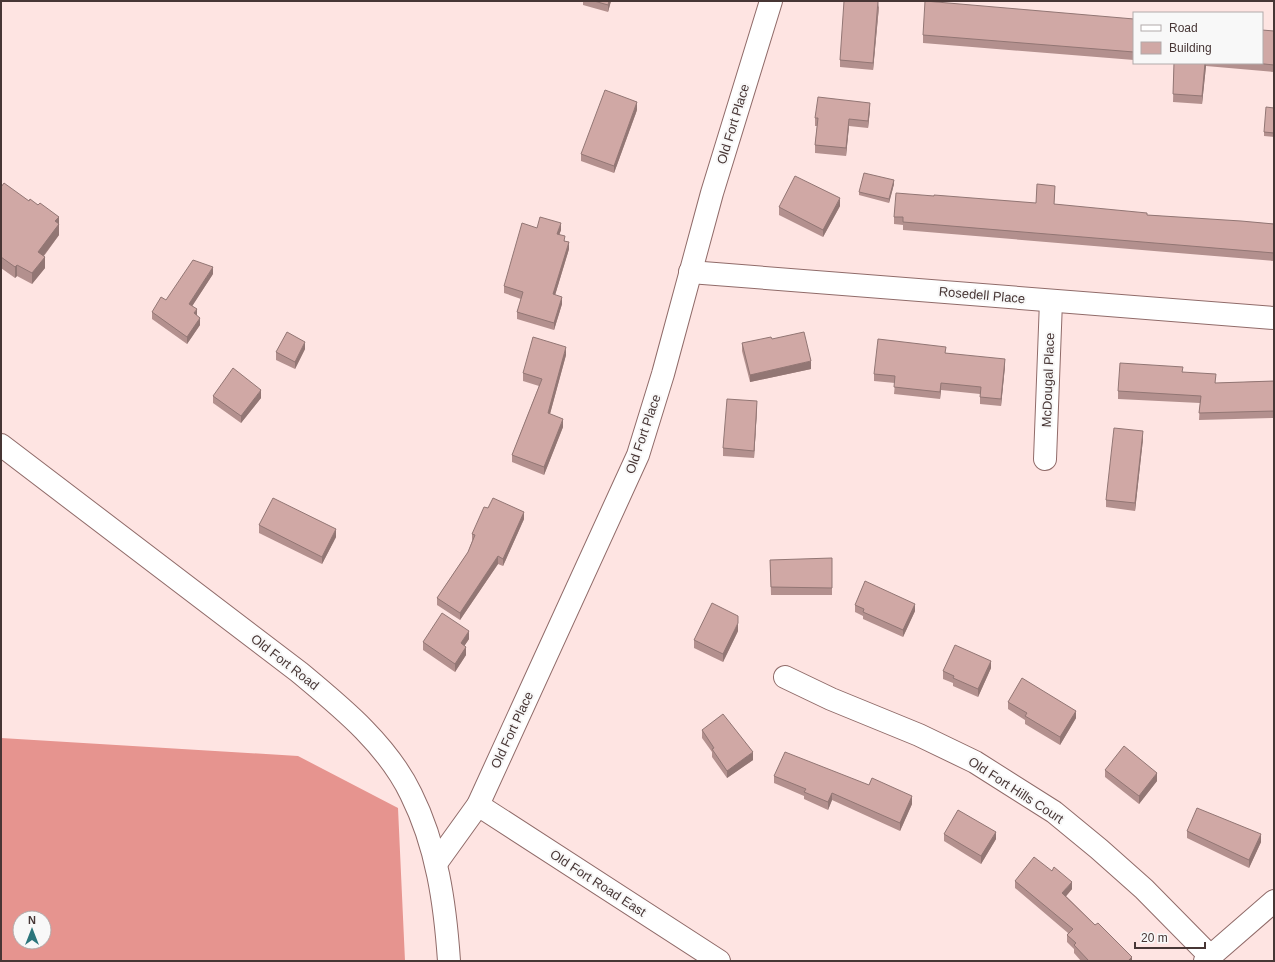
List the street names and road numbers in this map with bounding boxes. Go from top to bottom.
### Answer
street label: Old Fort Place [714,82,752,166]
street label: Rosedell Place [938,284,1026,306]
street label: McDougal Place [1039,332,1057,428]
street label: Old Fort Place [622,392,664,476]
street label: Old Fort Road [248,631,322,693]
street label: Old Fort Place [488,689,536,771]
street label: Old Fort Hills Court [966,754,1067,827]
street label: Old Fort Road East [547,846,649,920]

